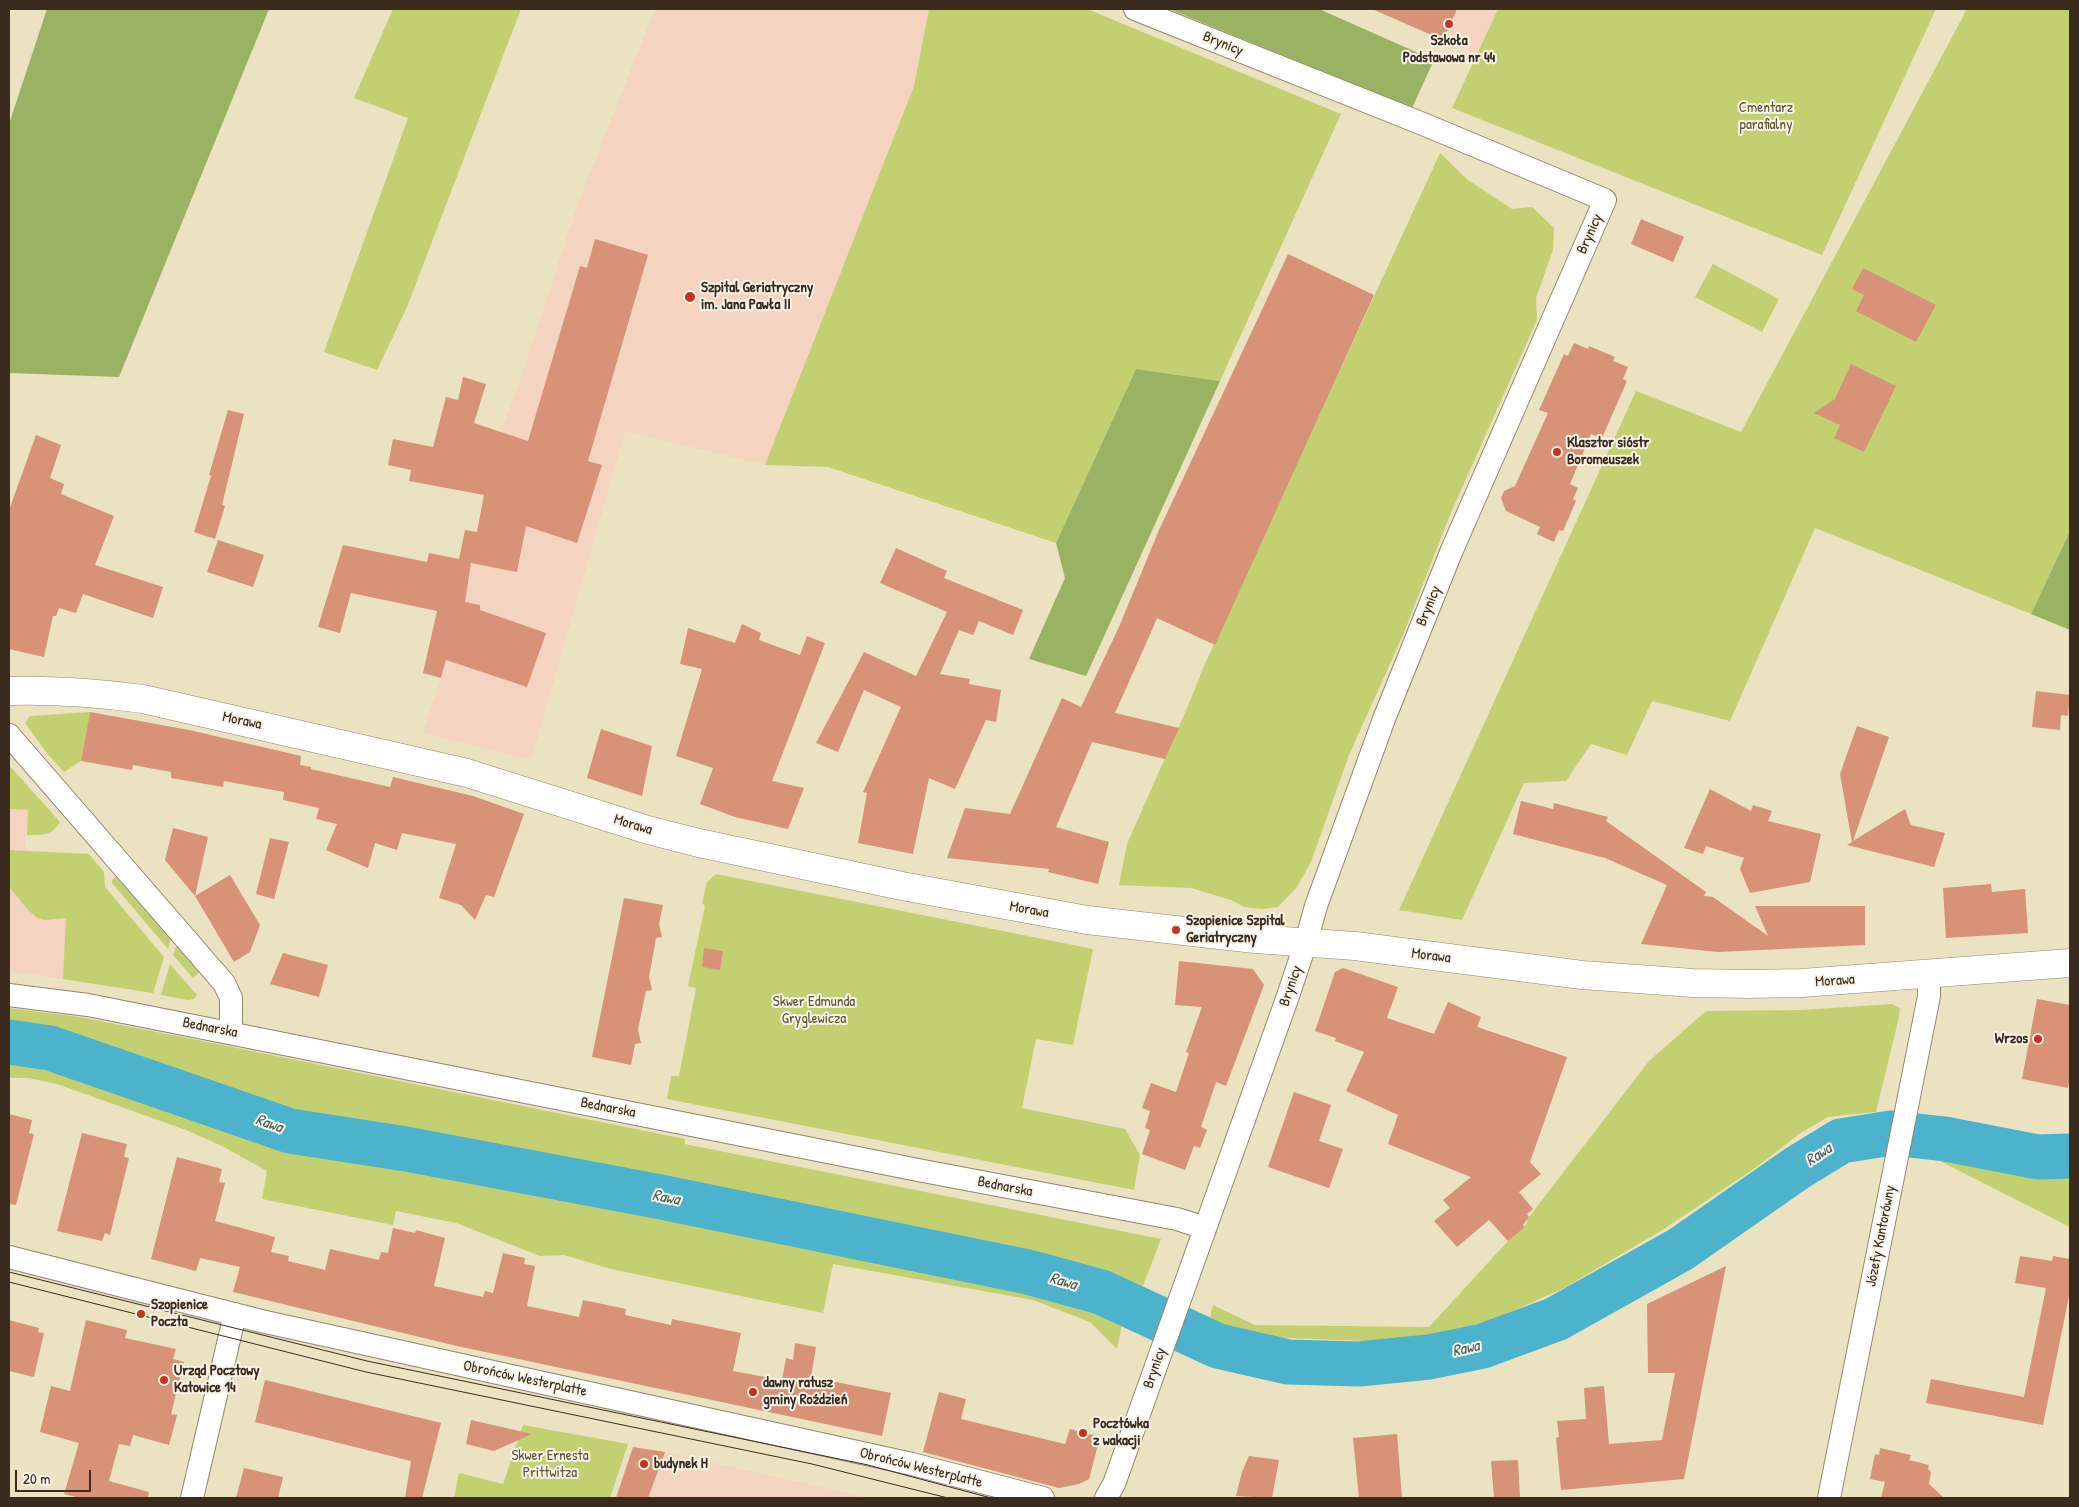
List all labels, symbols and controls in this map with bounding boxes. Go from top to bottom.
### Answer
marker: Szkoła Podstawowa nr 44 [1443,18,1455,30]
street label: Brynicy [1200,28,1246,60]
place label: Szkoła Podstawowa nr 44 [1403,32,1495,67]
park label: Cmentarz parafialny [1739,99,1793,134]
street label: Brynicy [1573,211,1607,257]
place label: Szpital Geriatryczny im. Jana Pawła II [701,279,813,314]
marker: Szpital Geriatryczny im. Jana Pawła II [683,290,697,304]
place label: Klasztor sióstr Boromeuszek [1567,434,1649,469]
marker: Klasztor sióstr Boromeuszek [1551,446,1563,458]
street label: Brynicy [1413,583,1445,629]
street label: Morawa [221,708,263,734]
street label: Morawa [612,811,654,839]
street label: Morawa [1008,898,1050,922]
place label: Szopienice Szpital Geriatryczny [1186,912,1285,947]
marker: Szopienice Szpital Geriatryczny [1170,924,1182,936]
street label: Morawa [1410,945,1452,967]
street label: Brynicy [1276,963,1306,1009]
street label: Morawa [1815,971,1855,991]
park label: Skwer Edmunda Gryglewicza [773,993,855,1028]
street label: Bednarska [181,1014,239,1042]
place label: Wrzos [1995,1030,2028,1048]
marker: Wrzos [2032,1033,2044,1045]
street label: Bednarska [579,1094,637,1122]
water label: Rawa [253,1110,285,1138]
water label: Rawa [1802,1139,1836,1171]
street label: Bednarska [976,1173,1034,1201]
street label: Józefy Kantorówny [1862,1184,1900,1288]
water label: Rawa [651,1186,681,1210]
water label: Rawa [1047,1269,1079,1295]
place label: Szopienice Poczta [151,1296,208,1331]
marker: Szopienice Poczta [135,1308,147,1320]
water label: Rawa [1451,1337,1481,1361]
street label: Brynicy [1140,1345,1170,1391]
street label: Obrońców Westerplatte [462,1357,588,1401]
place label: Urząd Pocztowy Katowice 14 [174,1362,260,1397]
marker: Urząd Pocztowy Katowice 14 [158,1374,170,1386]
place label: dawny ratusz gminy Roździeń [763,1374,847,1409]
marker: dawny ratusz gminy Roździeń [747,1386,759,1398]
place label: Pocztówka z wakacji [1093,1415,1149,1450]
marker: Pocztówka z wakacji [1077,1427,1089,1439]
street label: Obrońców Westerplatte [858,1444,984,1492]
park label: Skwer Ernesta Prittwitza [511,1447,589,1482]
place label: budynek H [654,1455,708,1473]
marker: budynek H [638,1458,650,1470]
scale bar [18,1460,94,1492]
text: 20 m [23,1468,50,1489]

